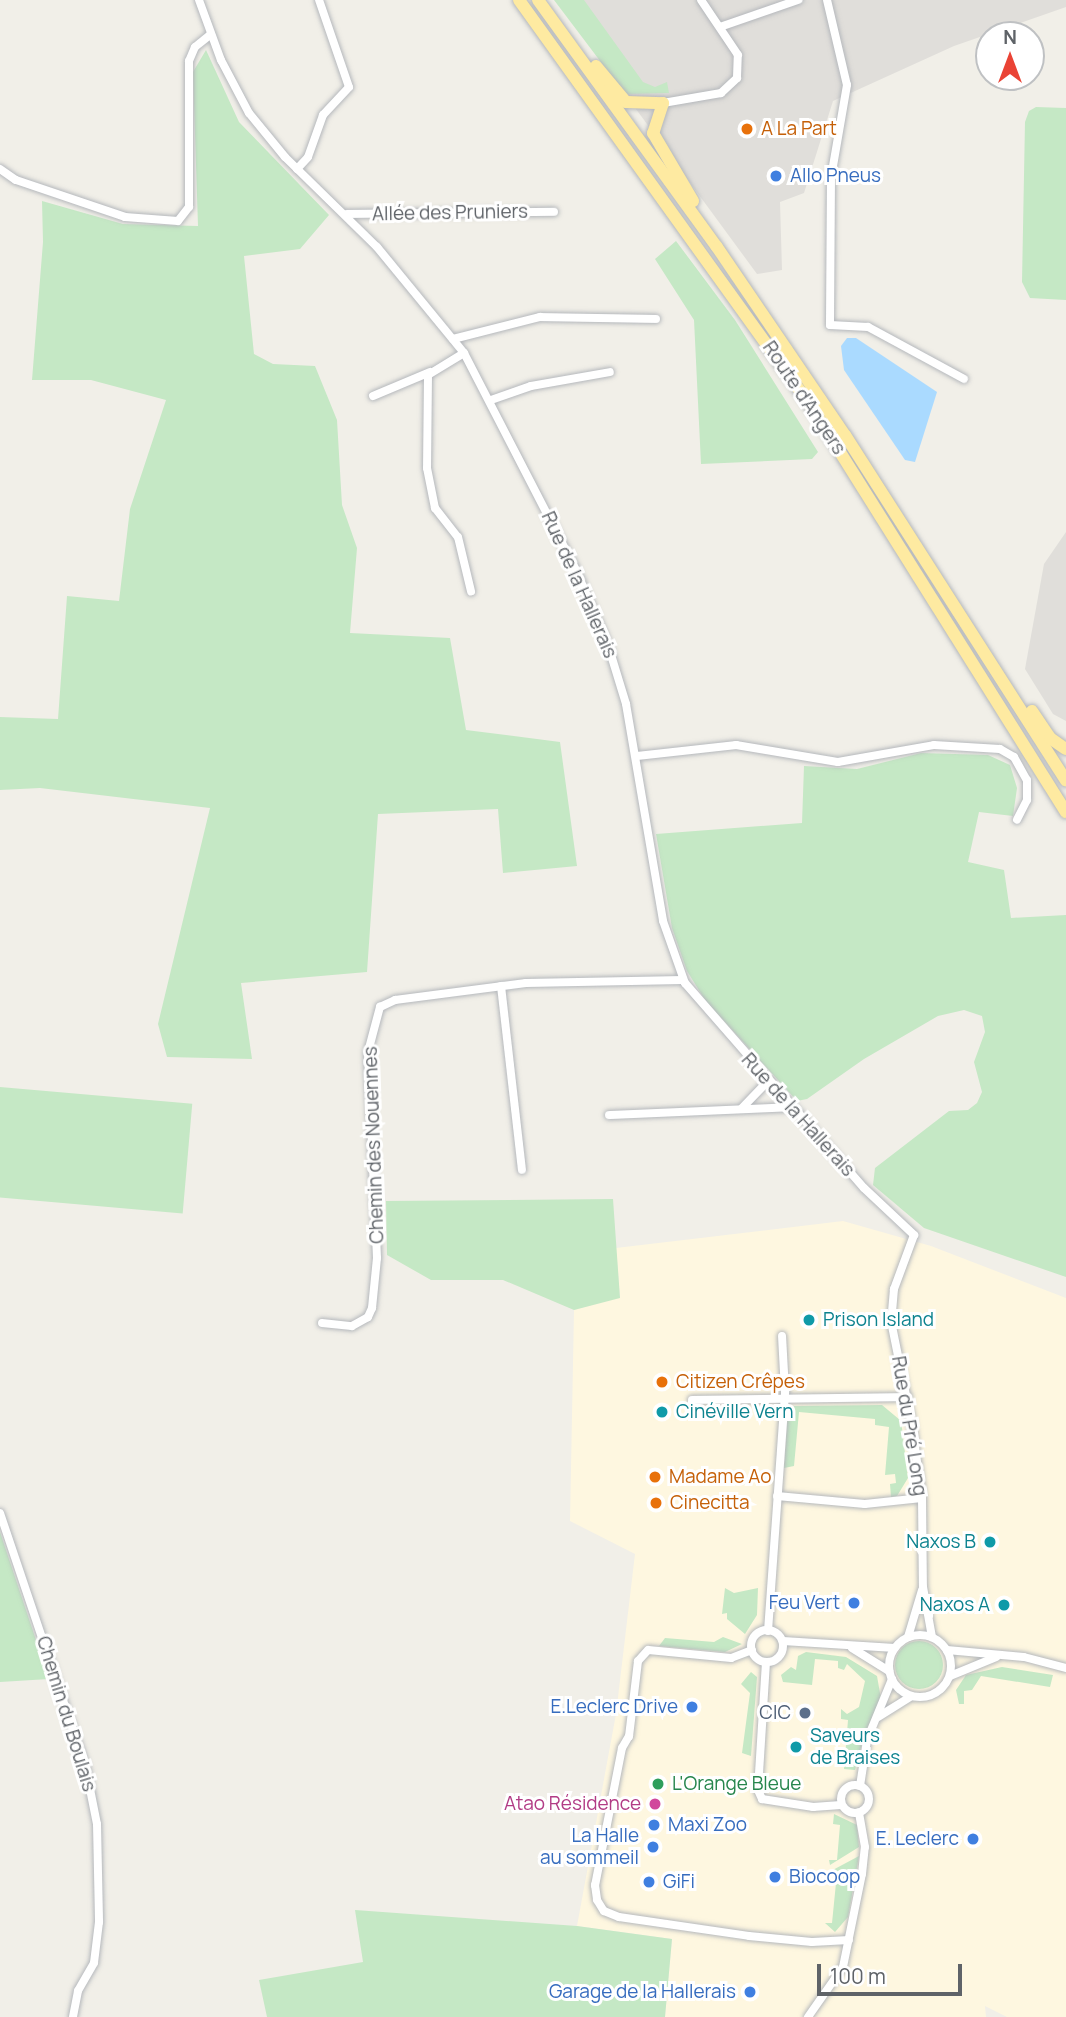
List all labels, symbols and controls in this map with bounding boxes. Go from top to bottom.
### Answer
north arrow [975,21,1045,91]
text: N [1003,24,1017,50]
place label: A La Part [761,118,837,140]
marker: A La Part [739,121,755,137]
place label: Allo Pneus [790,165,881,187]
marker: Allo Pneus [768,168,784,184]
street label: Allée des Pruniers [372,200,528,226]
street label: Route d'Angers [758,337,850,459]
street label: Rue de la Hallerais [536,508,622,662]
street label: Chemin des Nouennes [359,1046,389,1244]
street label: Rue de la Hallerais [737,1049,859,1181]
place label: Prison Island [823,1309,934,1331]
marker: Prison Island [801,1312,817,1328]
street label: Rue du Pré Long [887,1354,931,1498]
place label: Citizen Crêpes [676,1371,805,1393]
marker: Citizen Crêpes [654,1374,670,1390]
place label: Cinéville Vern [676,1401,793,1423]
marker: Cinéville Vern [654,1404,670,1420]
place label: Madame Ao [669,1466,772,1488]
marker: Madame Ao [647,1469,663,1485]
place label: Cinecitta [670,1492,750,1514]
marker: Cinecitta [648,1495,664,1511]
place label: Naxos B [906,1531,976,1553]
marker: Naxos B [982,1534,998,1550]
place label: Feu Vert [769,1592,840,1614]
place label: Naxos A [920,1594,990,1616]
marker: Feu Vert [846,1595,862,1611]
marker: Naxos A [996,1597,1012,1613]
street label: Chemin du Boulais [32,1634,100,1794]
place label: E.Leclerc Drive [550,1696,678,1718]
marker: E.Leclerc Drive [684,1699,700,1715]
place label: CIC [759,1702,791,1724]
marker: CIC [797,1705,813,1721]
place label: Saveurs de Braises [810,1725,900,1769]
marker: Saveurs de Braises [788,1739,804,1755]
place label: L'Orange Bleue [672,1773,801,1795]
marker: L'Orange Bleue [650,1776,666,1792]
place label: Atao Résidence [504,1793,641,1815]
marker: Atao Résidence [647,1796,663,1812]
place label: Maxi Zoo [668,1814,747,1836]
marker: Maxi Zoo [646,1817,662,1833]
place label: La Halle au sommeil [540,1825,639,1869]
place label: E. Leclerc [876,1828,959,1850]
marker: E. Leclerc [965,1831,981,1847]
marker: La Halle au sommeil [645,1839,661,1855]
place label: Biocoop [789,1866,860,1888]
marker: Biocoop [767,1869,783,1885]
place label: GiFi [663,1871,695,1893]
marker: GiFi [641,1874,657,1890]
scale bar [821,1951,966,1995]
text: 100 m [830,1962,886,1990]
place label: Garage de la Hallerais [549,1981,736,2003]
marker: Garage de la Hallerais [742,1984,758,2000]

